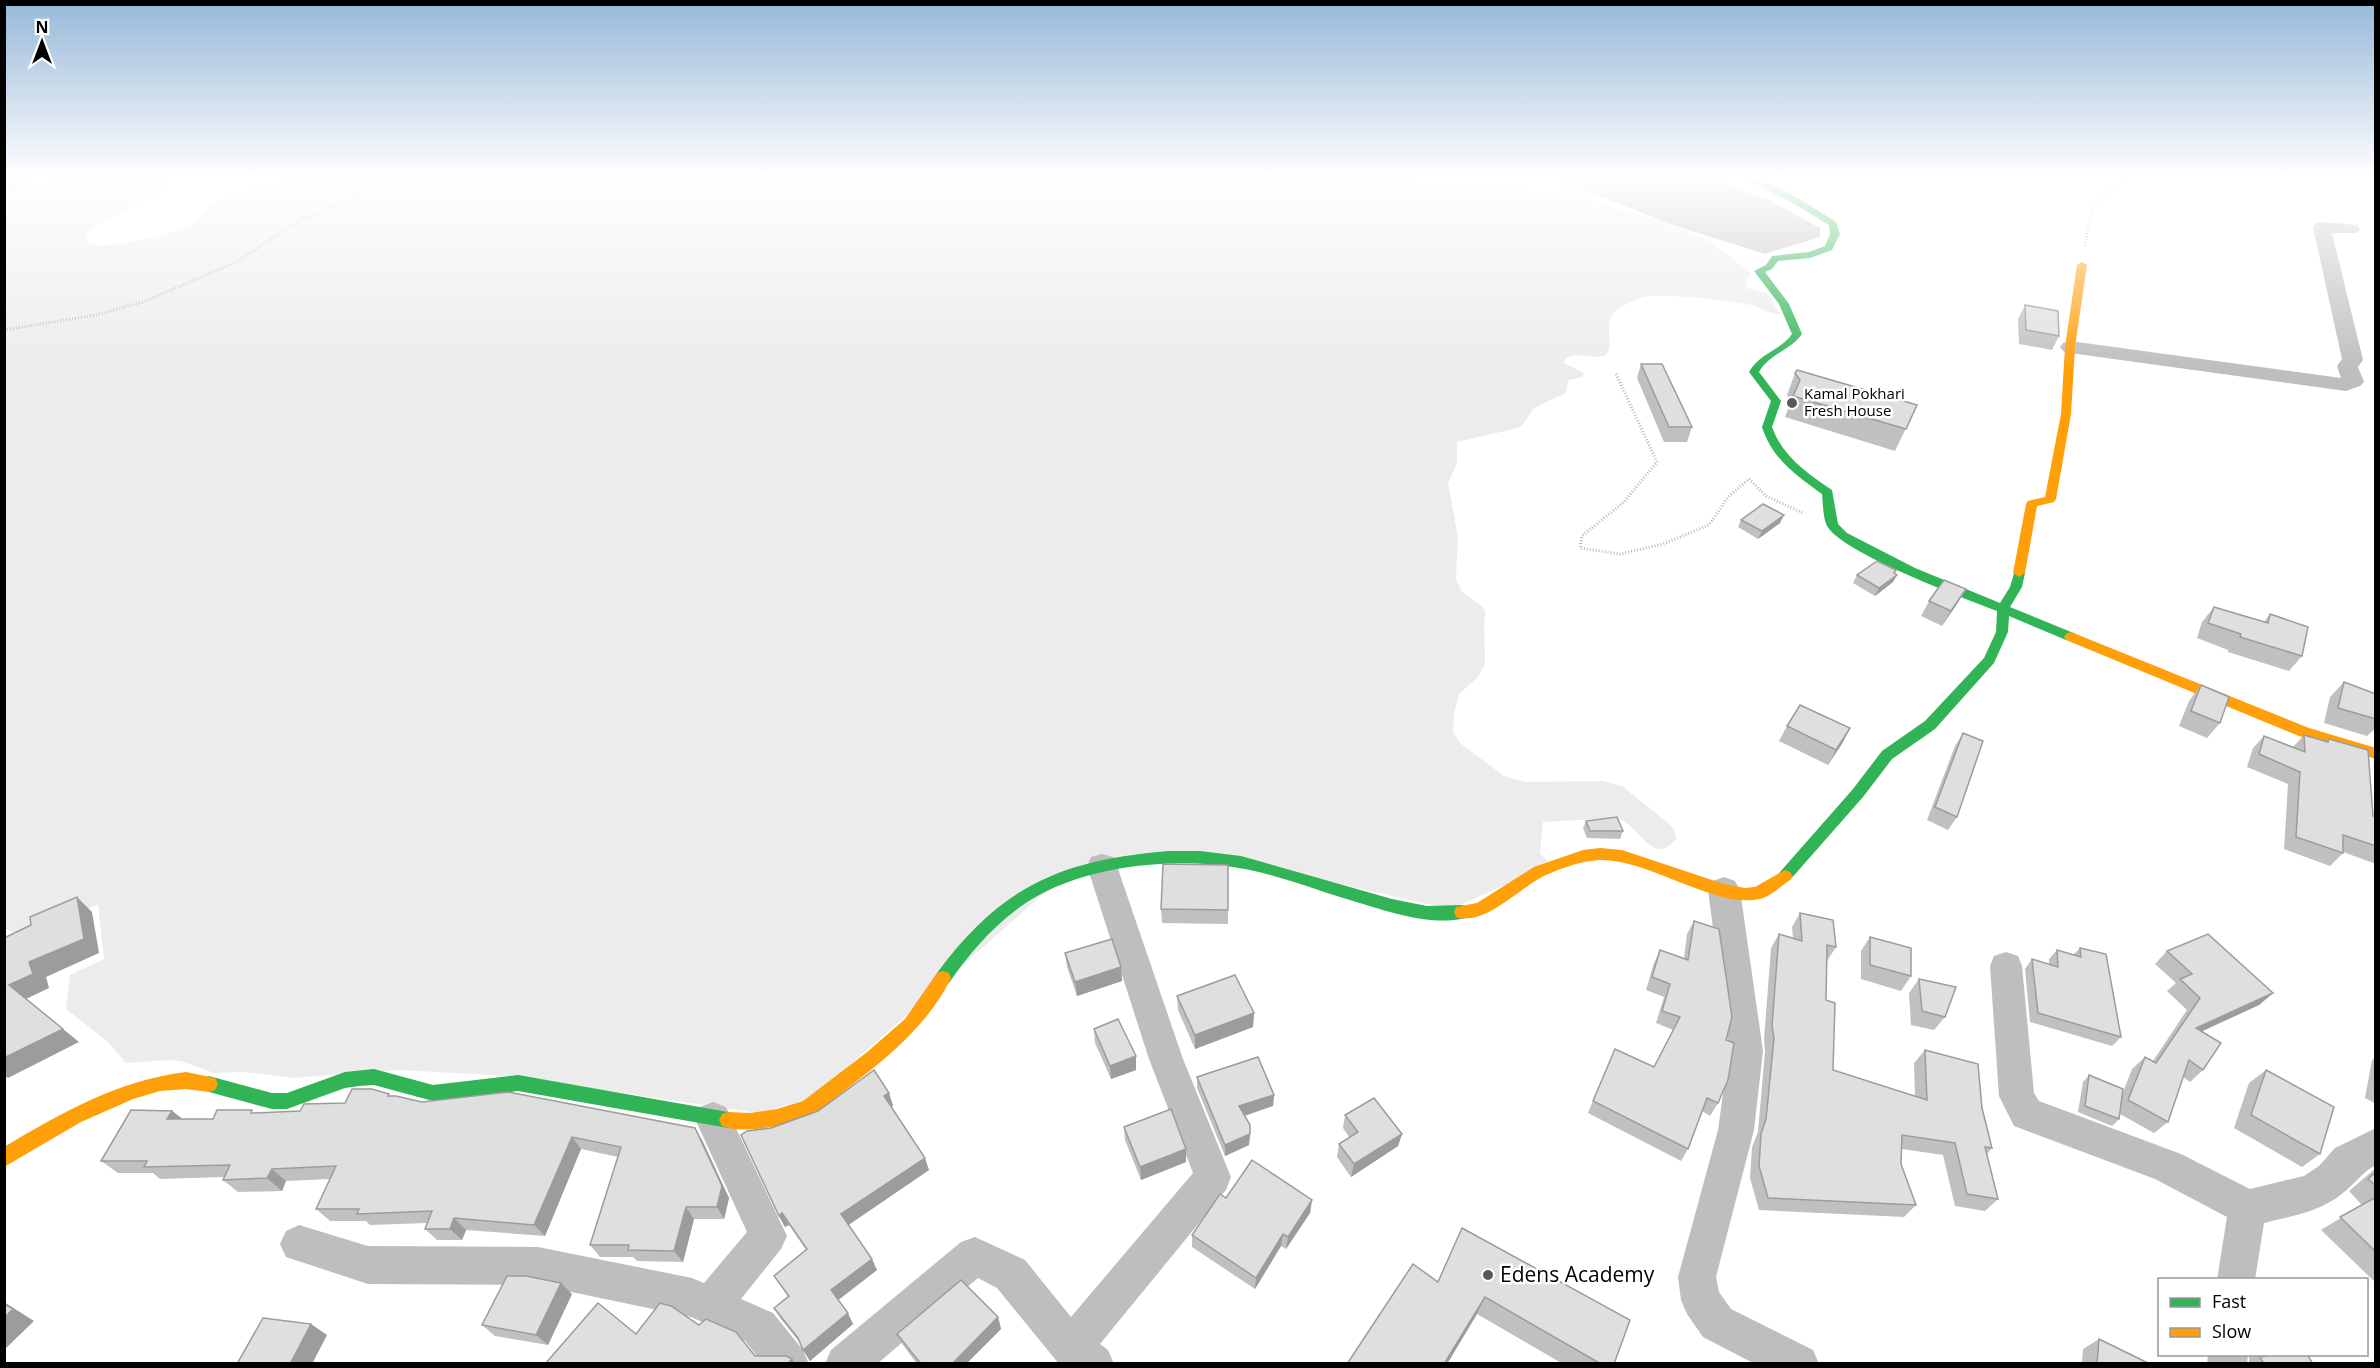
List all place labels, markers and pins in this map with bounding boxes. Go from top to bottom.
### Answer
place label: Kamal Pokhari Fresh House [1804,383,1905,420]
marker: Kamal Pokhari Fresh House [1785,396,1799,410]
place label: Edens Academy [1500,1260,1655,1288]
marker: Edens Academy [1481,1268,1495,1282]

